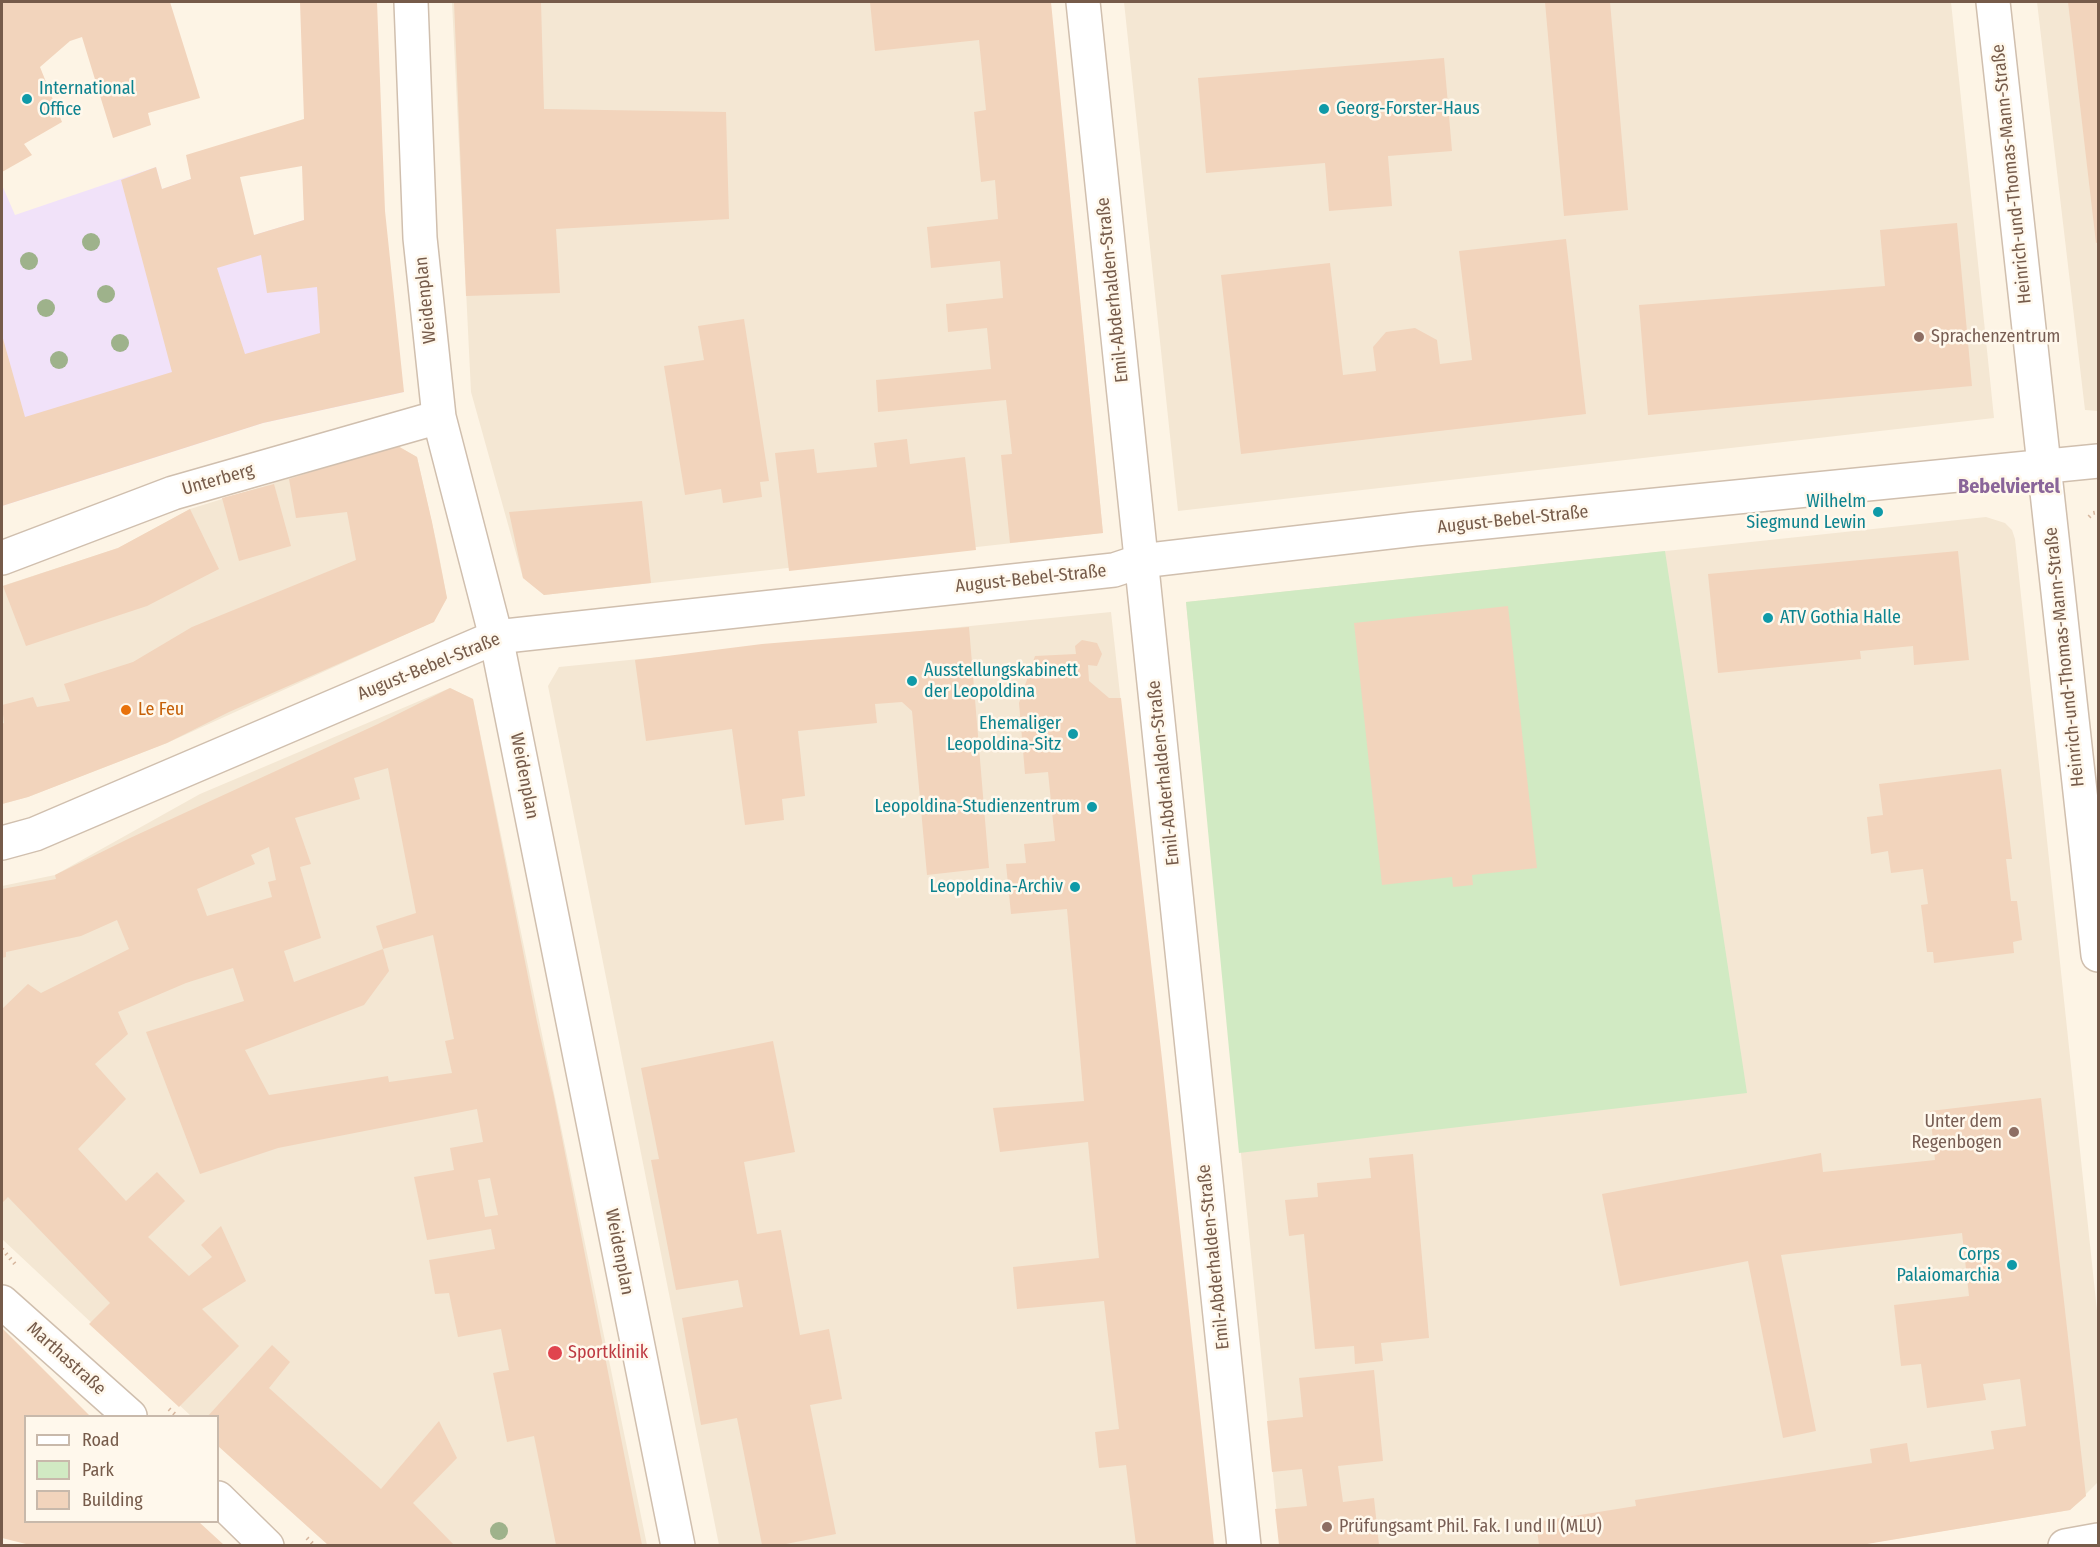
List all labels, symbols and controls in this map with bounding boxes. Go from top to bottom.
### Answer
street label: Heinrich-und-Thomas-Mann-Straße [1988,43,2036,305]
place label: International Office [39,78,135,121]
marker: International Office [20,92,34,106]
place label: Georg-Forster-Haus [1336,98,1480,120]
marker: Georg-Forster-Haus [1317,102,1331,116]
street label: Emil-Abderhalden-Straße [1093,196,1133,384]
street label: Weidenplan [411,255,441,345]
place label: Sprachenzentrum [1931,326,2060,348]
marker: Sprachenzentrum [1912,330,1926,344]
street label: Unterberg [180,459,256,501]
district label: Bebelviertel [1958,475,2060,499]
place label: Wilhelm Siegmund Lewin [1746,491,1866,534]
street label: August-Bebel-Straße [1436,501,1590,539]
marker: Wilhelm Siegmund Lewin [1871,505,1885,519]
street label: Heinrich-und-Thomas-Mann-Straße [2041,526,2089,788]
street label: August-Bebel-Straße [954,560,1108,598]
place label: ATV Gothia Halle [1780,607,1901,629]
marker: ATV Gothia Halle [1761,611,1775,625]
street label: August-Bebel-Straße [355,629,503,705]
place label: Ausstellungskabinett der Leopoldina [924,660,1078,702]
marker: Ausstellungskabinett der Leopoldina [905,674,919,688]
street label: Emil-Abderhalden-Straße [1144,679,1184,867]
place label: Le Feu [138,699,184,721]
marker: Le Feu [119,703,133,717]
place label: Ehemaliger Leopoldina-Sitz [947,713,1061,756]
marker: Ehemaliger Leopoldina-Sitz [1066,727,1080,741]
street label: Weidenplan [505,731,543,821]
place label: Leopoldina-Studienzentrum [875,796,1080,818]
marker: Leopoldina-Studienzentrum [1085,800,1099,814]
place label: Leopoldina-Archiv [930,876,1063,898]
marker: Leopoldina-Archiv [1068,880,1082,894]
place label: Unter dem Regenbogen [1911,1111,2002,1154]
marker: Unter dem Regenbogen [2007,1125,2021,1139]
street label: Emil-Abderhalden-Straße [1194,1163,1234,1351]
street label: Weidenplan [600,1207,638,1297]
place label: Corps Palaiomarchia [1896,1244,2000,1286]
marker: Corps Palaiomarchia [2005,1258,2019,1272]
street label: Marthastraße [22,1318,110,1400]
place label: Sportklinik [568,1342,648,1364]
marker: Sportklinik [546,1344,564,1362]
legend [24,1415,219,1523]
text: Road [82,1429,119,1451]
text: Park [82,1459,114,1481]
text: Building [82,1489,143,1511]
place label: Prüfungsamt Phil. Fak. I und II (MLU) [1339,1516,1602,1538]
marker: Prüfungsamt Phil. Fak. I und II (MLU) [1320,1520,1334,1534]

